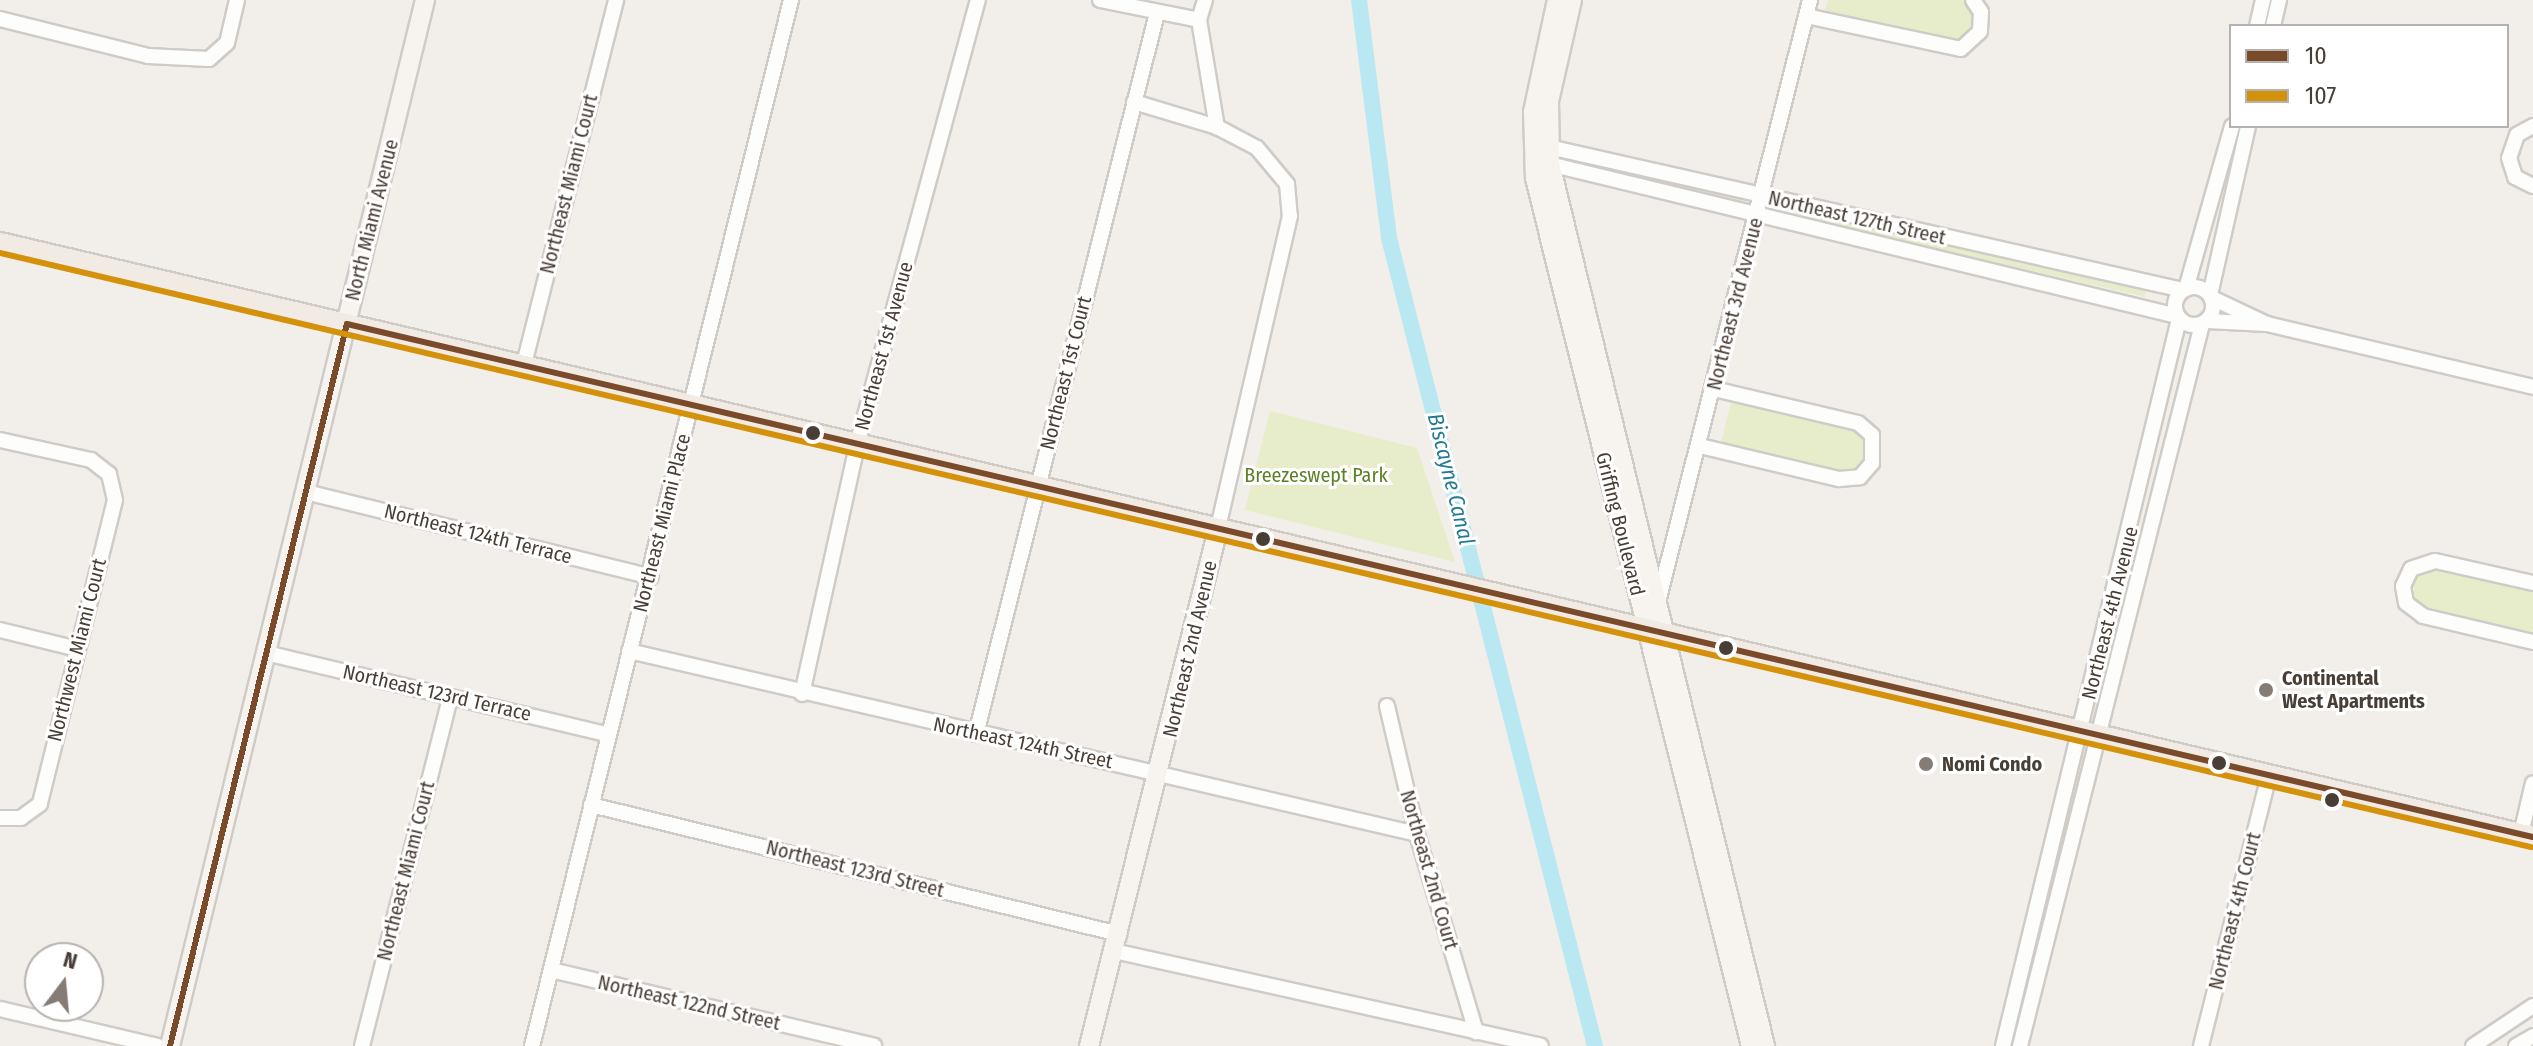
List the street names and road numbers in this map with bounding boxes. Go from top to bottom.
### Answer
street label: Northeast Miami Court [535,92,603,276]
street label: North Miami Avenue [340,137,404,303]
street label: Northeast 127th Street [1766,186,1948,250]
street label: Northeast 3rd Avenue [1702,215,1768,393]
street label: Northeast 1st Avenue [850,259,918,433]
street label: Northeast 1st Court [1035,294,1097,452]
street label: Northeast Miami Place [628,431,696,615]
street label: Griffing Boulevard [1591,450,1649,598]
street label: Northeast 124th Terrace [382,499,574,569]
street label: Northeast 4th Avenue [2077,524,2143,702]
street label: Northwest Miami Court [43,556,111,744]
street label: Northeast 2nd Avenue [1158,558,1222,740]
street label: Northeast 123rd Terrace [340,660,534,726]
street label: Northeast 124th Street [931,712,1115,774]
street label: Northeast Miami Court [372,779,440,963]
street label: Northeast 2nd Court [1395,787,1463,953]
street label: Northeast 4th Court [2204,830,2266,992]
street label: Northeast 123rd Street [764,835,946,903]
street label: Northeast 122nd Street [595,970,783,1036]

